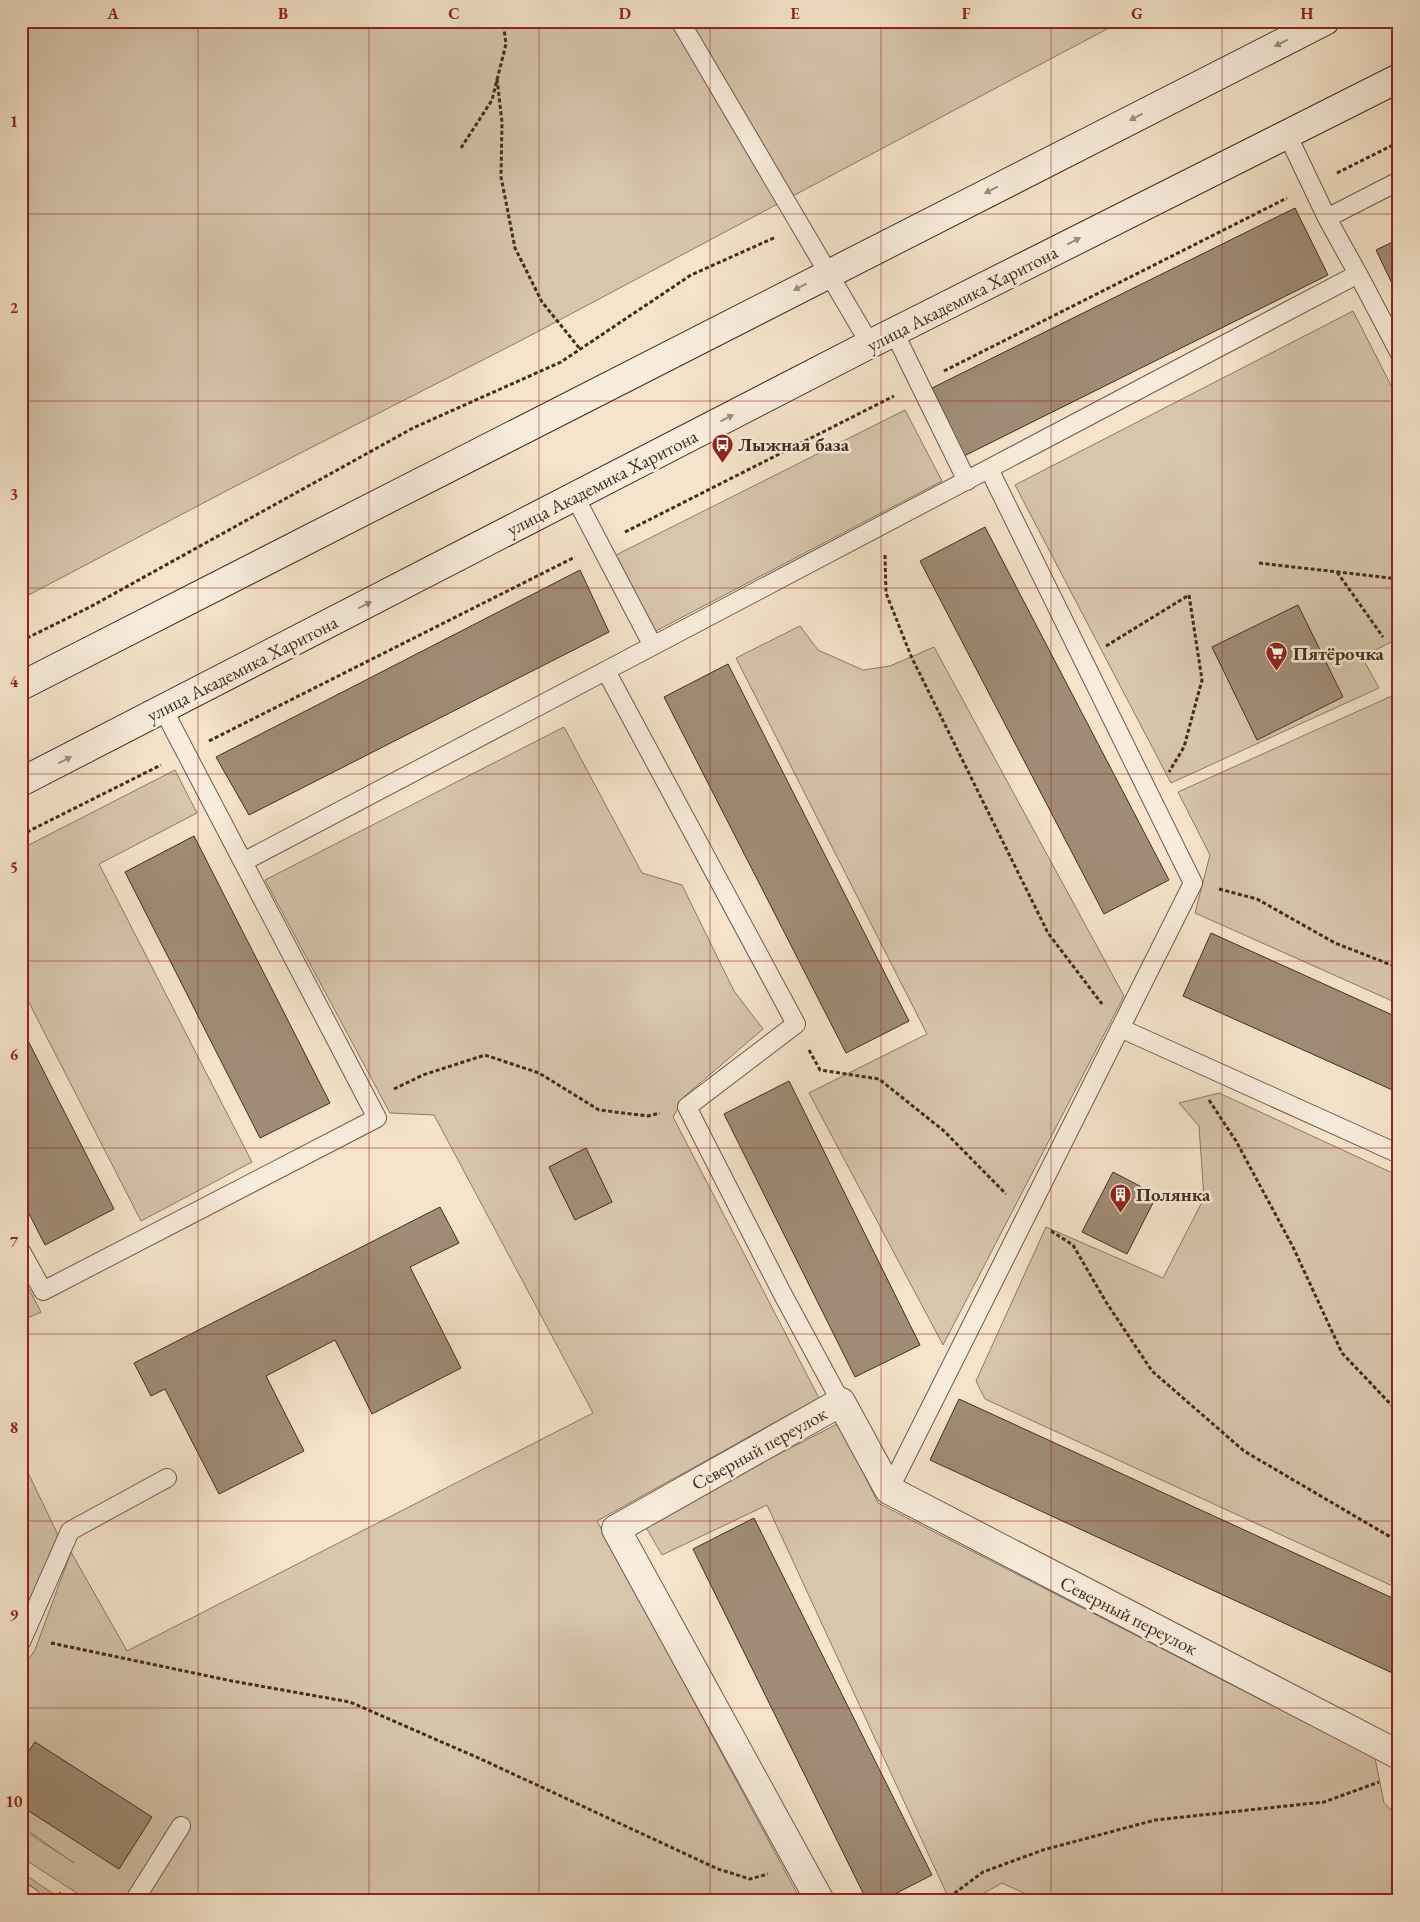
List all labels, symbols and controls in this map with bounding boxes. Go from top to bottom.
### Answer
text: A [106,3,119,24]
text: B [278,3,288,24]
text: C [448,3,460,24]
text: D [619,3,631,24]
text: E [790,3,800,24]
text: F [962,3,971,24]
text: G [1131,3,1143,24]
text: H [1301,3,1314,24]
one-way arrow [1274,39,1288,47]
text: 1 [10,111,18,132]
one-way arrow [1129,113,1143,121]
one-way arrow [984,186,998,194]
one-way arrow [1067,237,1081,245]
street label: улица Академика Харитона [862,239,1062,358]
one-way arrow [792,283,807,291]
text: 2 [10,297,19,318]
one-way arrow [719,414,734,422]
street label: улица Академика Харитона [502,423,702,542]
bus stop icon: Лыжная база [710,432,734,463]
place label: Лыжная база [738,432,850,457]
text: 3 [10,484,18,505]
one-way arrow [357,601,372,609]
street label: улица Академика Харитона [142,609,342,728]
supermarket icon: Пятёрочка [1265,641,1289,672]
place label: Пятёрочка [1293,641,1385,666]
text: 4 [10,671,19,692]
one-way arrow [57,756,72,764]
text: 5 [10,857,18,878]
text: 6 [10,1044,19,1065]
building icon: Полянка [1108,1182,1132,1213]
place label: Полянка [1136,1182,1211,1207]
text: 7 [10,1231,19,1252]
street label: Северный переулок [687,1401,831,1496]
text: 8 [10,1417,18,1438]
street label: Северный переулок [1056,1570,1202,1661]
text: 9 [10,1604,19,1625]
text: 10 [6,1791,23,1812]

